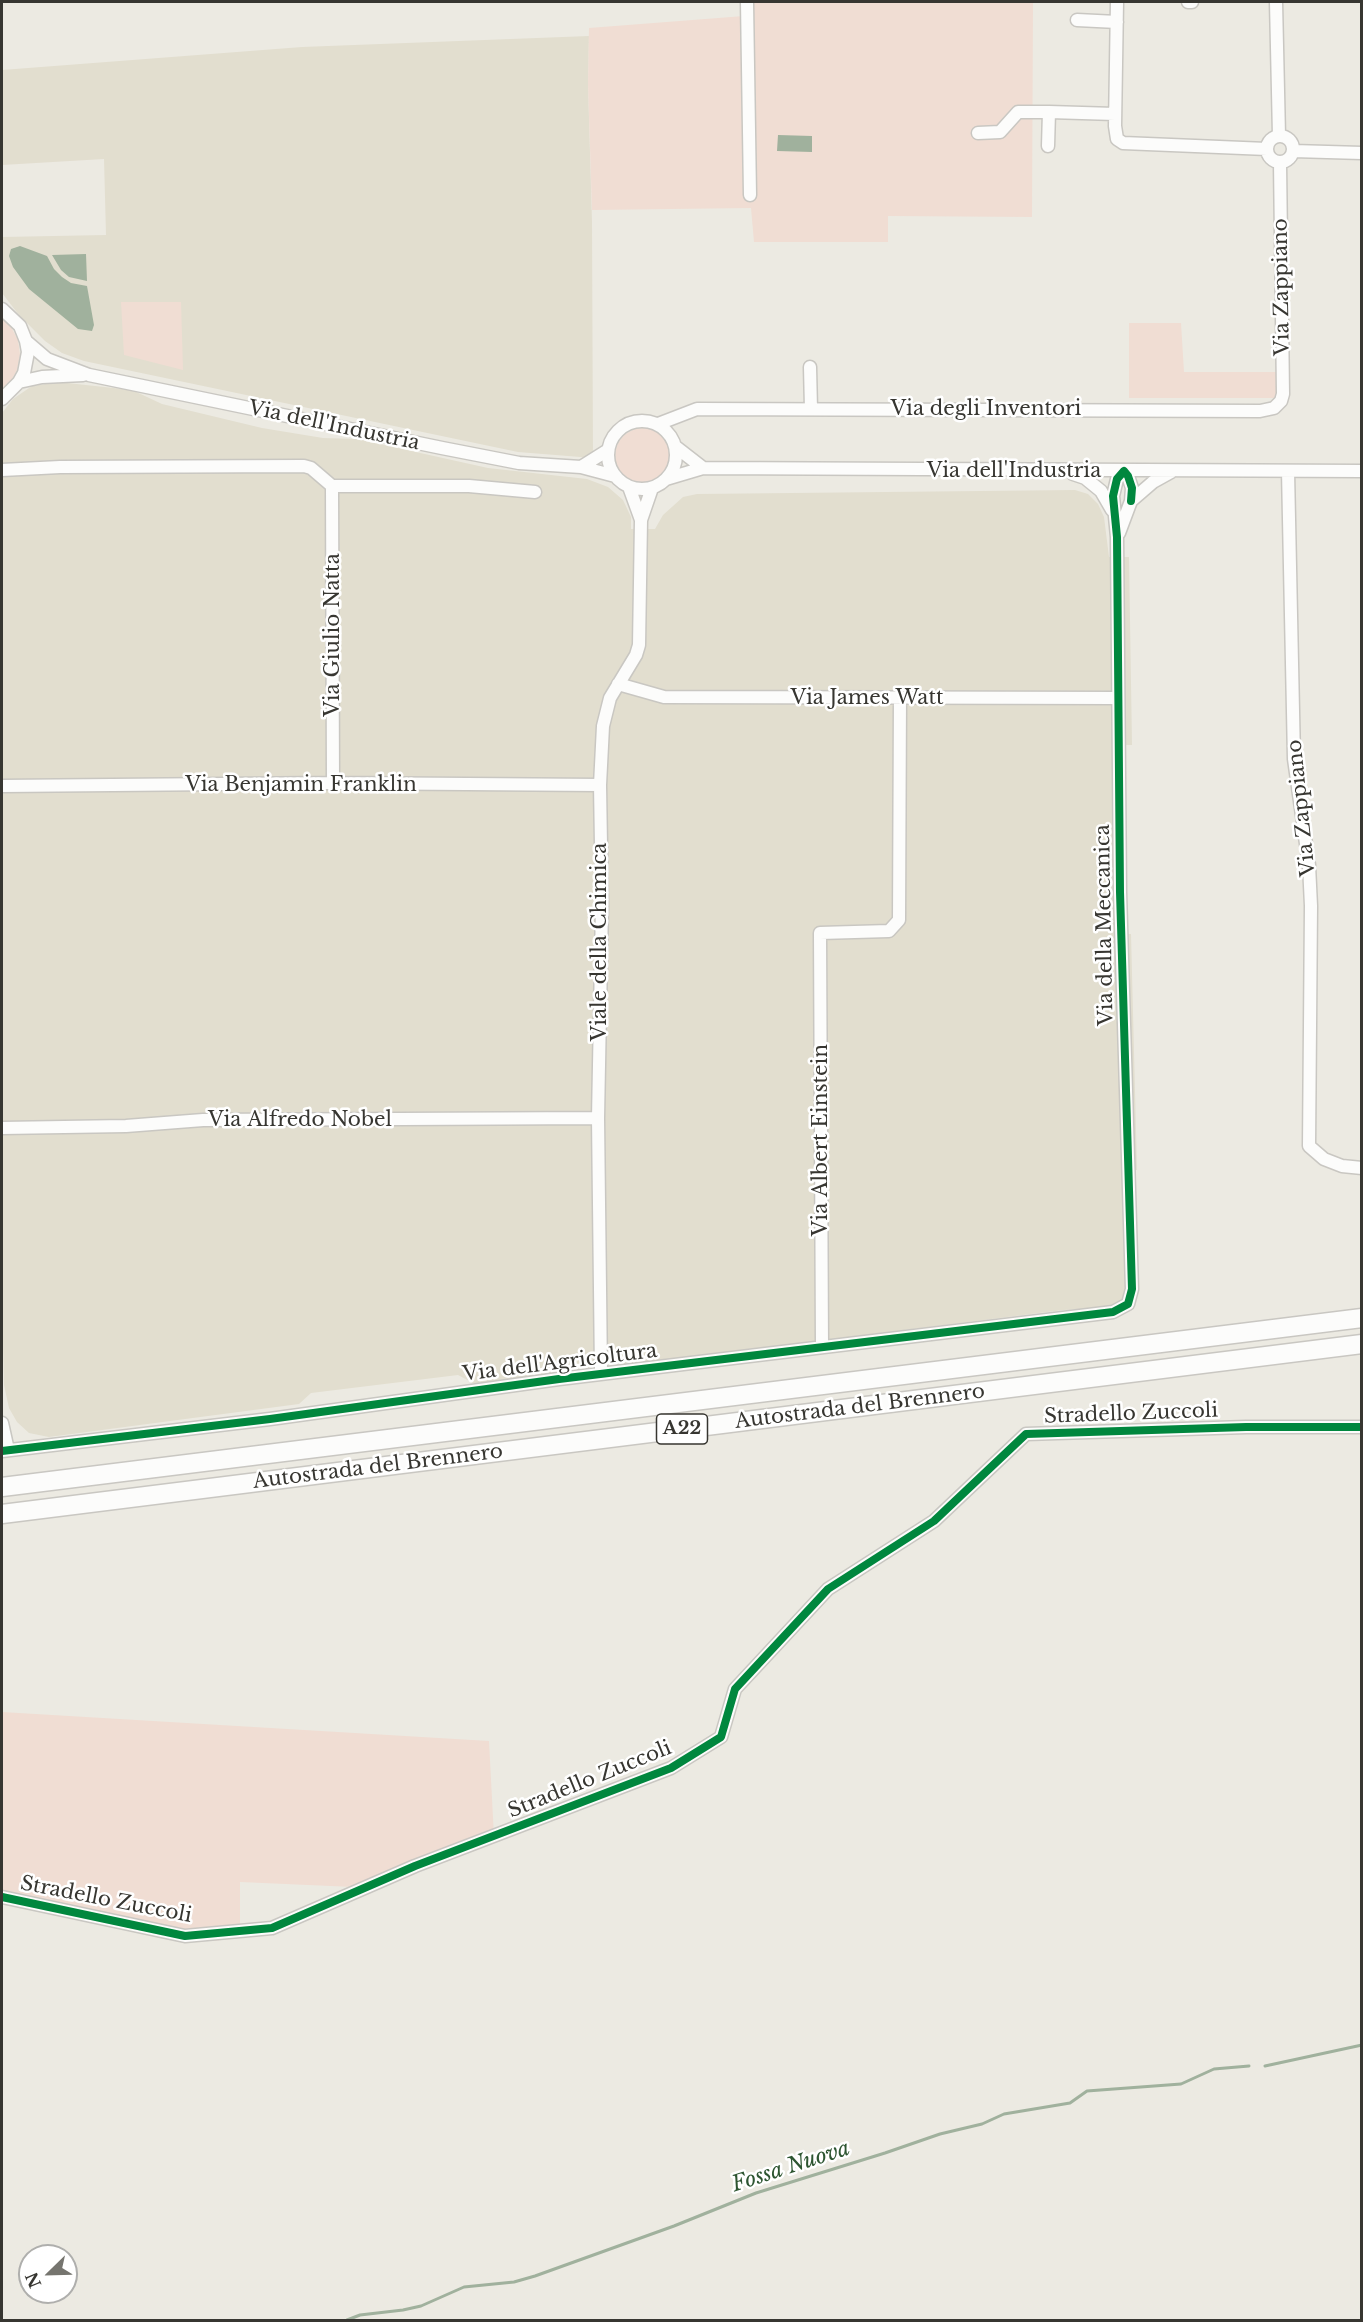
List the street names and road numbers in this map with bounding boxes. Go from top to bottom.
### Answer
street label: Via Zappiano [1269,218,1295,356]
street label: Via dell'Industria [246,396,422,456]
street label: Via degli Inventori [891,397,1081,421]
street label: Via dell'Industria [927,459,1101,483]
street label: Via Giulio Natta [321,553,345,717]
street label: Via James Watt [790,686,944,710]
street label: Via Zappiano [1283,738,1321,878]
street label: Via Benjamin Franklin [185,773,417,797]
street label: Via della Meccanica [1091,824,1119,1026]
street label: Viale della Chimica [588,843,612,1041]
street label: Via Albert Einstein [809,1044,833,1236]
street label: Via Alfredo Nobel [208,1108,392,1132]
street label: Via dell'Agricoltura [461,1339,659,1387]
street label: Autostrada del Brennero [734,1380,986,1434]
street label: Stradello Zuccoli [1044,1399,1218,1429]
road number: A22 [656,1414,708,1444]
street label: Autostrada del Brennero [252,1440,504,1494]
street label: Stradello Zuccoli [505,1736,675,1824]
street label: Stradello Zuccoli [18,1872,194,1928]

